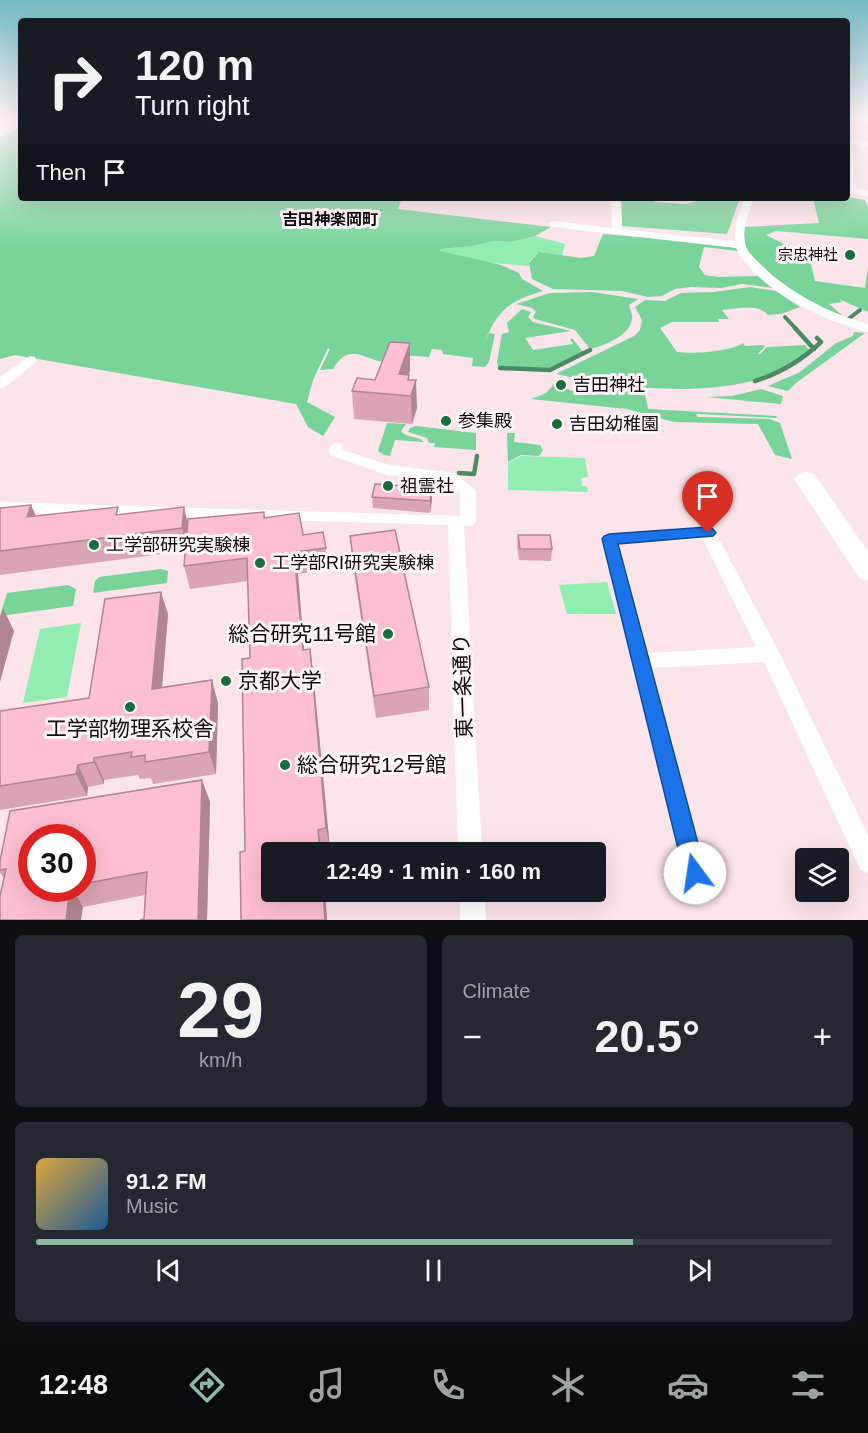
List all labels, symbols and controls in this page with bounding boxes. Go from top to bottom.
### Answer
icon: right [36,42,114,120]
text: 120 m [135,42,254,89]
text: Turn right [135,91,250,121]
icon: arrive [98,156,131,189]
text: Then [36,160,86,185]
district label: 吉田神楽岡町 [282,210,378,228]
place label: 宗忠神社 [778,246,838,263]
marker: 宗忠神社 [843,248,857,262]
place label: 吉田神社 [573,375,645,395]
marker: 吉田神社 [554,378,568,392]
place label: 参集殿 [458,411,512,431]
marker: 参集殿 [439,414,453,428]
place label: 吉田幼稚園 [569,414,659,434]
marker: 吉田幼稚園 [550,417,564,431]
pin [682,471,733,533]
place label: 祖霊社 [400,476,454,496]
marker: 祖霊社 [381,479,395,493]
icon: arrive [691,480,724,513]
place label: 工学部研究実験棟 [106,535,250,555]
marker: 工学部研究実験棟 [87,538,101,552]
place label: 工学部RI研究実験棟 [272,553,434,573]
marker: 工学部RI研究実験棟 [253,556,267,570]
place label: 総合研究11号館 [228,622,376,645]
marker: 総合研究11号館 [381,627,395,641]
street label: 東一条通り [449,633,476,739]
place label: 京都大学 [238,669,322,692]
marker: 京都大学 [219,674,233,688]
marker: 工学部物理系校舎 [123,700,137,714]
place label: 工学部物理系校舎 [46,717,214,740]
place label: 総合研究12号館 [297,753,446,776]
marker: 総合研究12号館 [278,758,292,772]
speed limit sign: 30 [18,824,96,902]
position arrow [663,841,727,905]
map controls [795,848,849,902]
button: layers [795,848,849,902]
text: 12:49 · 1 min · 160 m [326,859,541,884]
text: 29 [177,966,264,1054]
text: Climate [463,980,530,1002]
text: 20.5° [594,1011,700,1062]
text: − [463,1018,482,1055]
text: + [813,1018,832,1055]
text: km/h [199,1049,242,1071]
text: 91.2 FM [126,1169,207,1194]
text: Music [126,1195,178,1217]
icon: previous [152,1254,185,1287]
icon: pause [417,1254,450,1287]
icon: next [683,1254,716,1287]
icon: directions [186,1364,228,1406]
icon: music [306,1364,348,1406]
icon: phone [427,1364,469,1406]
icon: climate [547,1364,589,1406]
icon: car [667,1364,709,1406]
icon: filters [787,1364,829,1406]
text: 12:48 [39,1370,108,1400]

